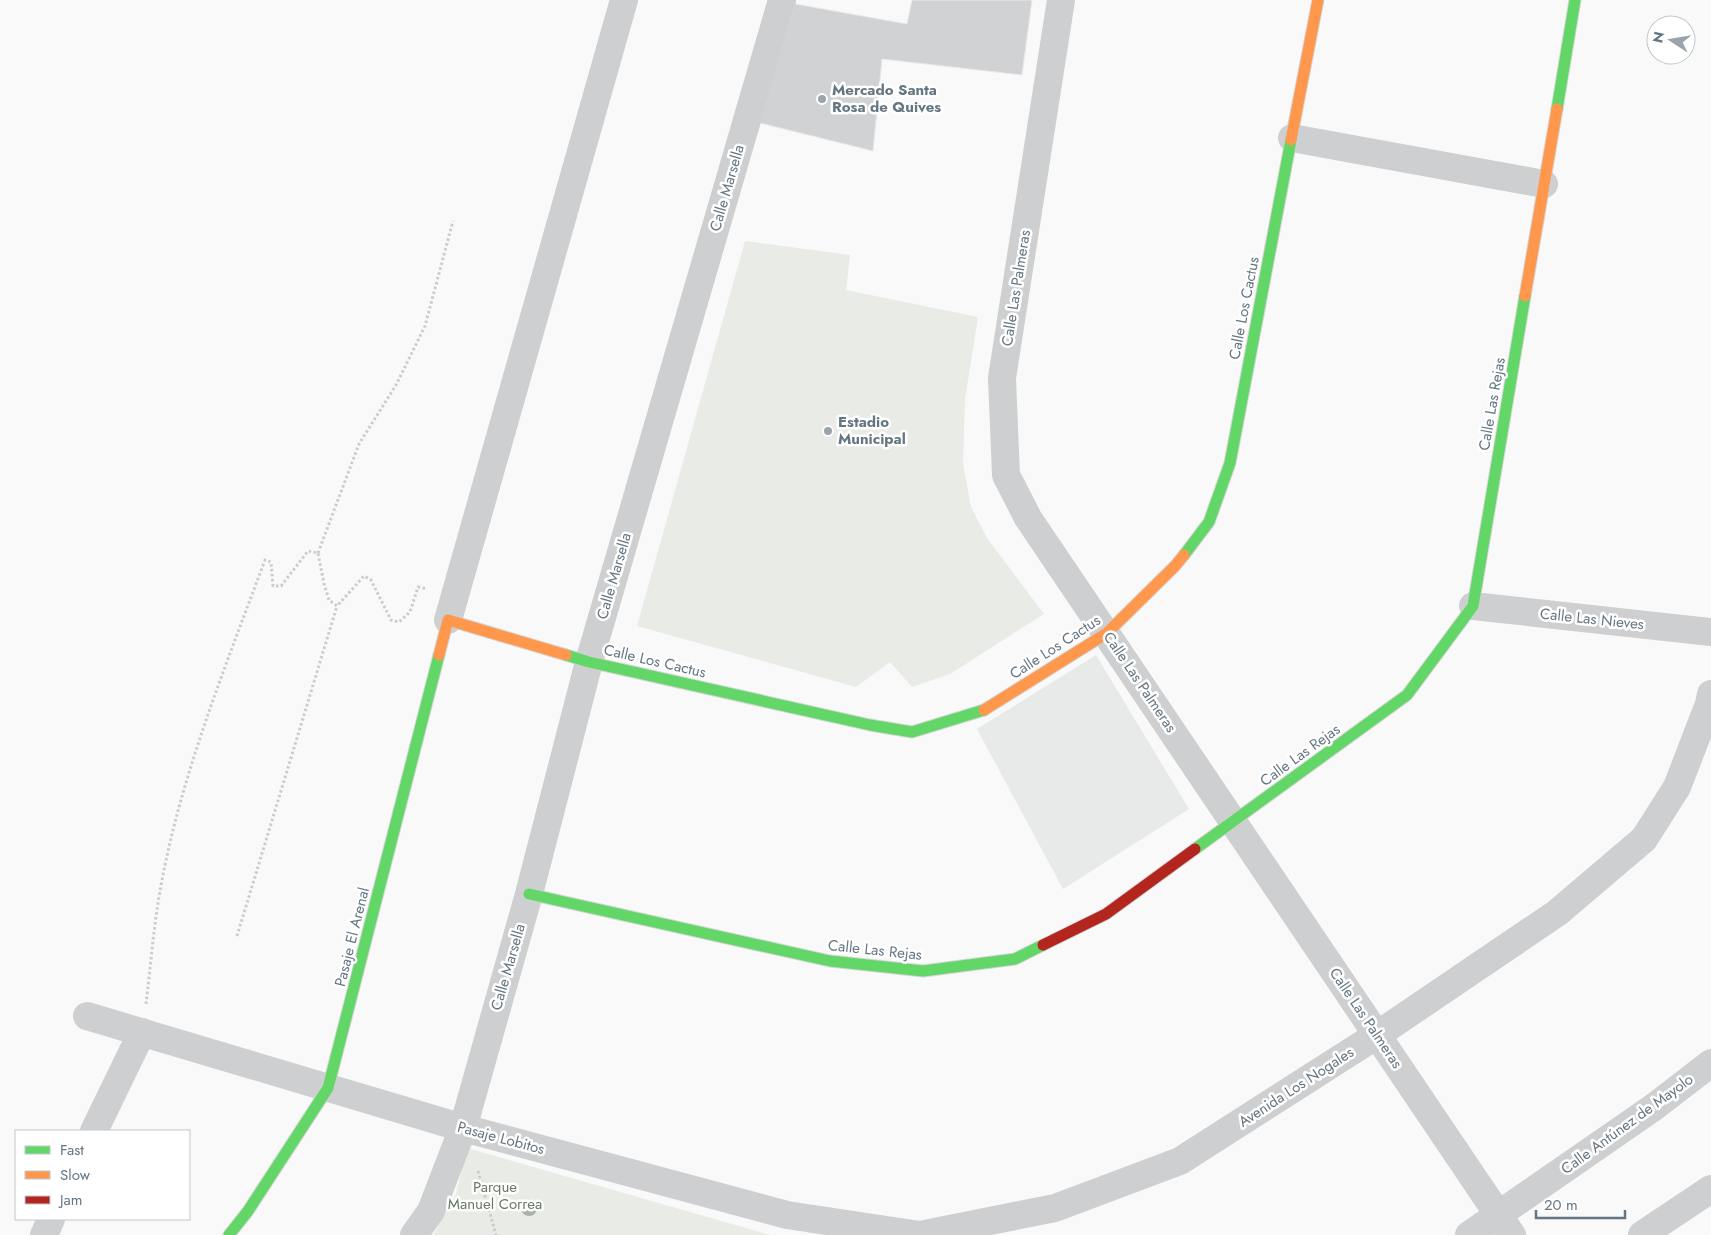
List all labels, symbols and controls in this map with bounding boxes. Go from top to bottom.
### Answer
north arrow [1646,15,1696,65]
text: N [1647,30,1669,45]
place label: Mercado Santa Rosa de Quives [832,79,941,118]
marker: Mercado Santa Rosa de Quives [816,93,828,105]
street label: Calle Marsella [704,142,750,234]
street label: Calle Las Palmeras [996,228,1036,348]
street label: Calle Los Cactus [1223,255,1265,361]
street label: Calle Las Rejas [1473,356,1511,452]
place label: Estadio Municipal [838,411,906,450]
marker: Estadio Municipal [822,425,834,437]
street label: Calle Marsella [591,530,637,622]
street label: Calle Las Nieves [1539,603,1645,635]
street label: Calle Los Cactus [1005,609,1105,685]
street label: Calle Las Palmeras [1098,627,1182,737]
street label: Calle Los Cactus [602,639,708,683]
street label: Calle Las Rejas [1255,718,1345,792]
street label: Pasaje El Arenal [329,885,375,989]
street label: Calle Marsella [485,921,531,1013]
street label: Calle Las Rejas [827,934,923,966]
street label: Calle Las Palmeras [1324,963,1408,1073]
street label: Avenida Los Nogales [1234,1041,1358,1133]
street label: Calle Antúnez de Mayolo [1556,1068,1698,1180]
street label: Pasaje Lobitos [455,1116,547,1160]
legend [15,1130,190,1220]
text: Fast [60,1139,84,1161]
text: Slow [60,1164,91,1186]
park label: Parque Manuel Correa [448,1176,542,1215]
scale bar [1536,1188,1625,1220]
text: Jam [58,1189,83,1211]
text: 20 m [1544,1194,1578,1216]

